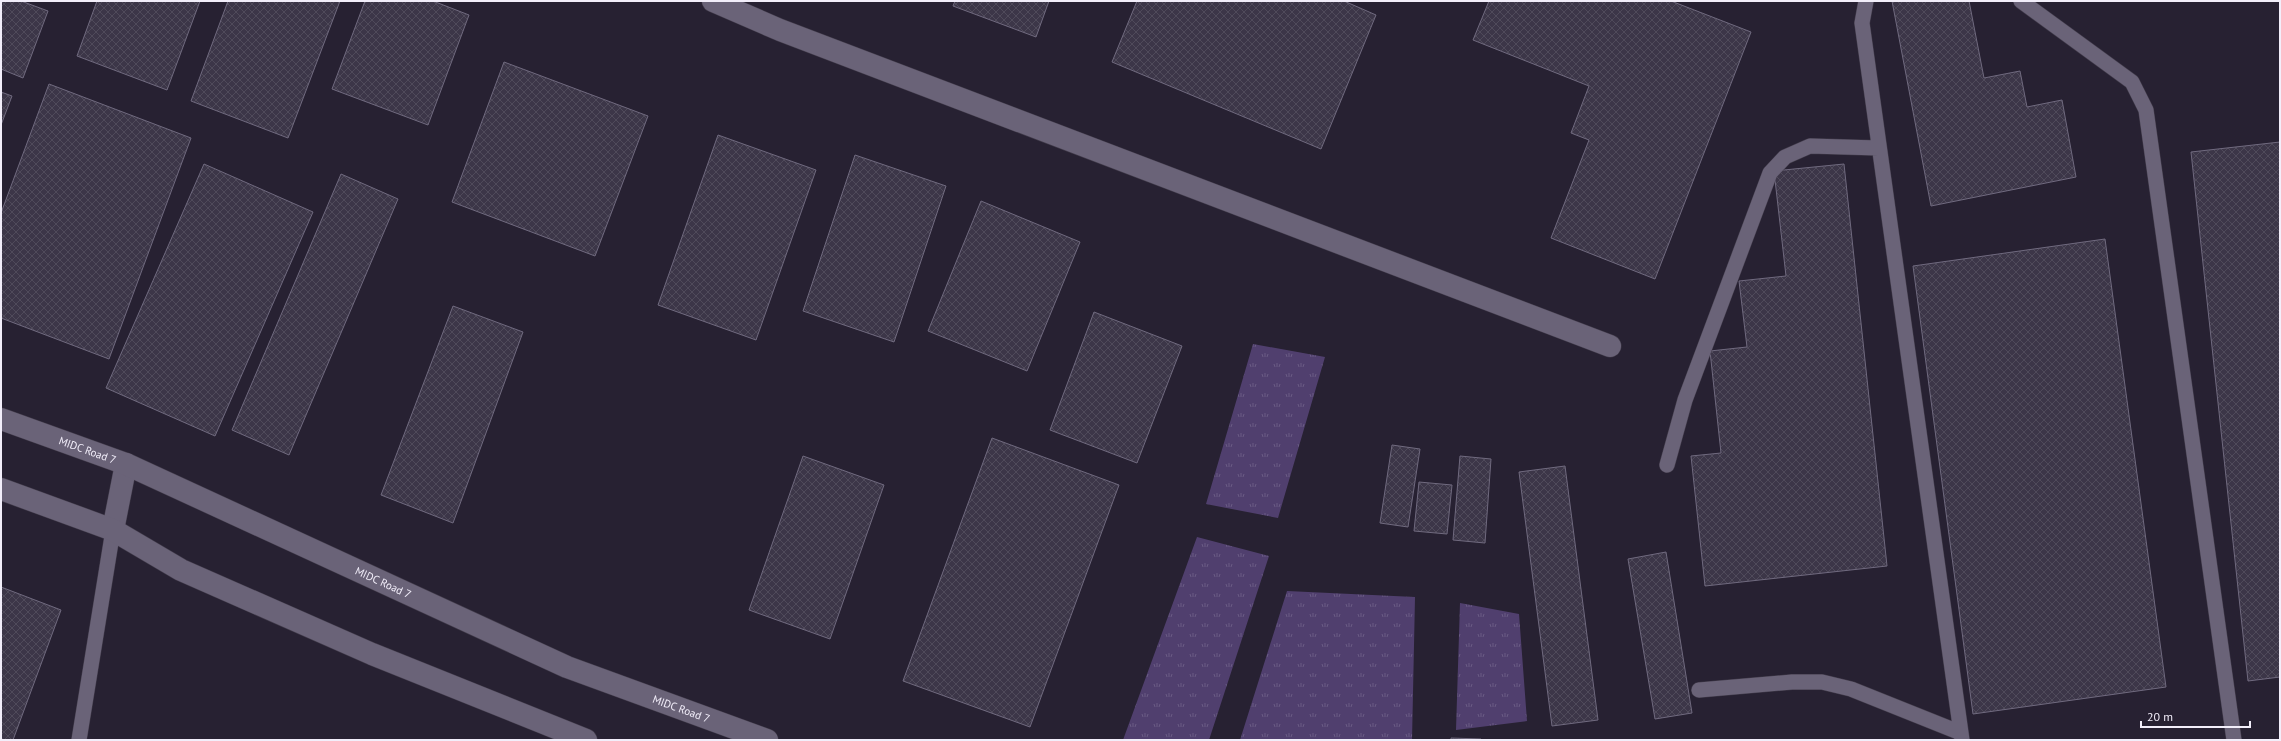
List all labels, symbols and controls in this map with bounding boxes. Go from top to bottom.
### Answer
street label: MIDC Road 7 [57,433,118,467]
street label: MIDC Road 7 [353,563,413,601]
street label: MIDC Road 7 [651,692,712,726]
scale bar [2141,703,2250,729]
text: 20 m [2147,709,2173,724]

